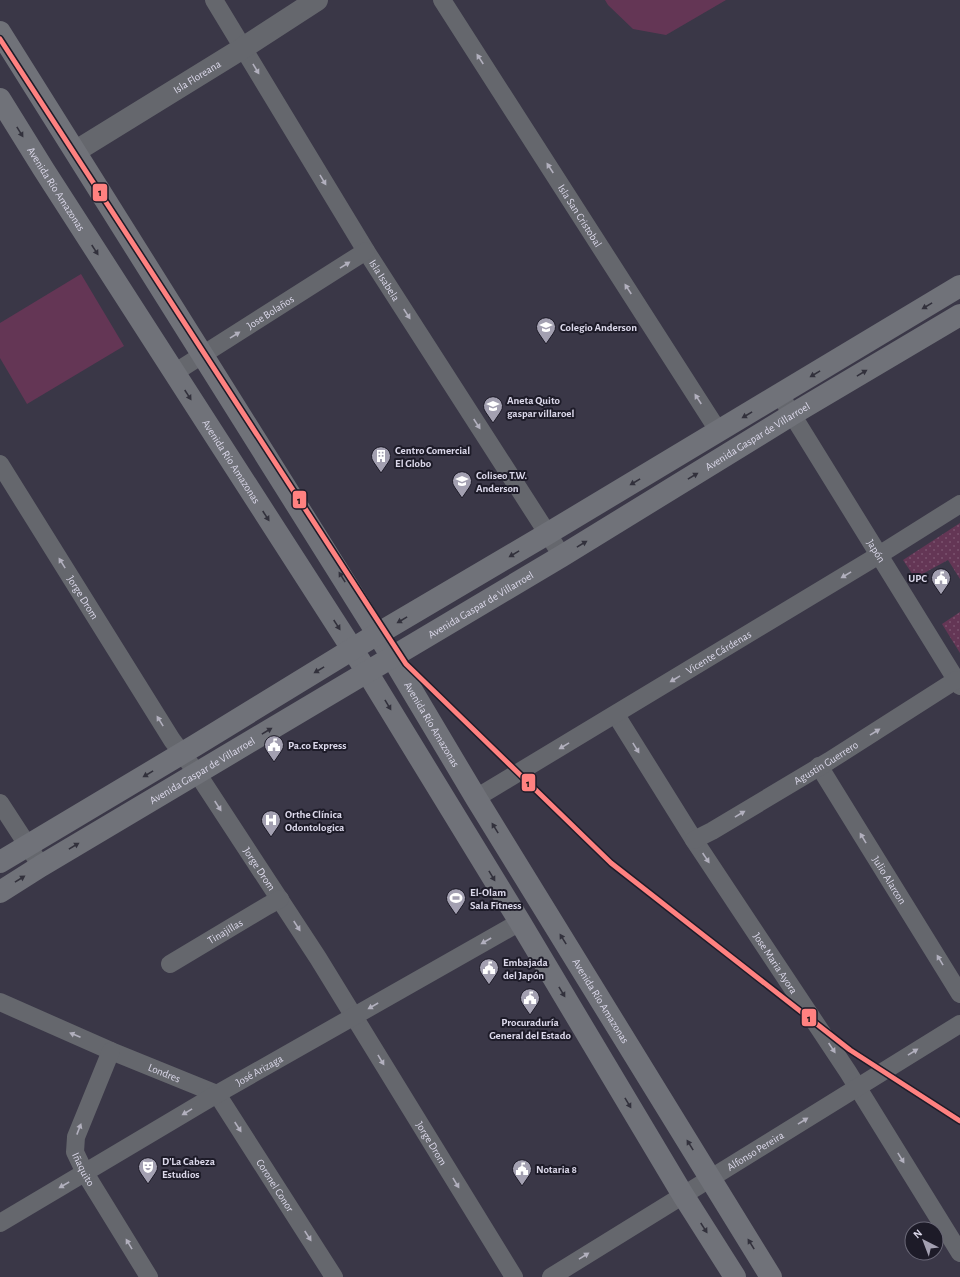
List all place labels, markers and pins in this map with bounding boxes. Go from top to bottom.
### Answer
school or university icon: Colegio Anderson [535,316,557,344]
place label: Colegio Anderson [560,322,637,333]
school or university icon: Aneta Quito gaspar villaroel [482,395,504,423]
place label: Aneta Quito gaspar villaroel [507,395,574,419]
building icon: Centro Comercial El Globo [370,445,392,473]
place label: Centro Comercial El Globo [395,445,470,469]
school or university icon: Coliseo T.W. Anderson [451,470,473,498]
place label: Coliseo T.W. Anderson [476,470,528,494]
public building icon: UPC [930,567,952,595]
place label: UPC [908,573,927,584]
public building icon: Pa.co Express [263,734,285,762]
place label: Pa.co Express [288,740,346,751]
hospital icon: Orthe Clínica Odontologica [260,809,282,837]
place label: Orthe Clínica Odontologica [285,809,345,833]
sports icon: El-Olam Sala Fitness [445,887,467,915]
place label: El-Olam Sala Fitness [470,887,522,911]
public building icon: Embajada del Japón [478,957,500,985]
place label: Embajada del Japón [503,957,549,981]
public building icon: Procuraduría General del Estado [519,987,541,1015]
place label: Procuraduría General del Estado [489,1017,571,1041]
theatre icon: D'La Cabeza Estudios [137,1156,159,1184]
place label: D'La Cabeza Estudios [162,1156,216,1180]
public building icon: Notaria 8 [511,1158,533,1186]
place label: Notaria 8 [536,1164,577,1175]

